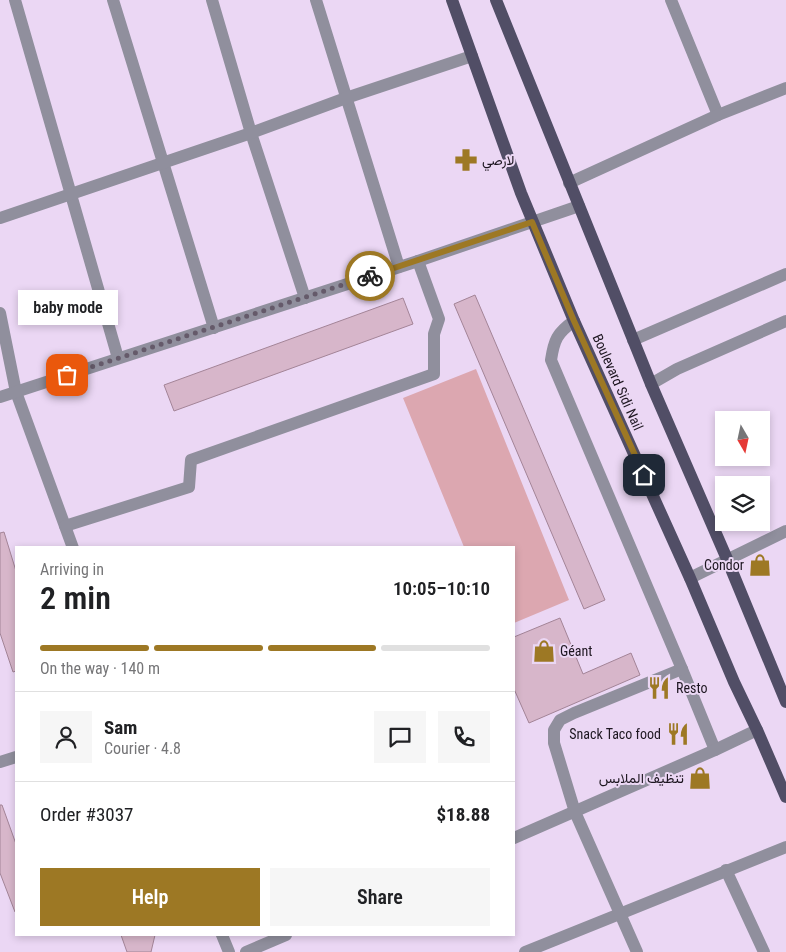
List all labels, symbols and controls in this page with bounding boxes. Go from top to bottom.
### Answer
pharmacy icon: لارصي [453,147,479,173]
place label: لارصي [482,152,514,172]
courier [345,251,395,301]
icon: bike [356,262,384,290]
callout: baby mode [17,290,117,325]
text: baby mode [33,298,103,317]
street label: Boulevard Sidi Nail [590,331,646,433]
pin [46,354,88,396]
icon: bag [53,361,81,389]
north arrow [715,411,770,466]
map controls [715,411,770,531]
pin [623,454,665,496]
icon: home [630,461,658,489]
button: layers [715,476,770,531]
shop icon: Condor [747,552,773,578]
place label: Condor [704,557,744,573]
text: Arriving in [40,560,104,579]
text: 10:05–10:10 [393,577,490,600]
text: 2 min [40,579,111,617]
shop icon: Géant [531,638,557,664]
place label: Géant [560,643,592,659]
text: On the way · 140 m [40,659,160,678]
restaurant icon: Resto [646,675,672,701]
place label: Resto [676,680,707,696]
button: person [40,711,92,763]
button: chat [374,711,426,763]
button: phone [438,711,490,763]
text: Sam [104,716,137,739]
restaurant icon: Snack Taco food [665,721,691,747]
place label: Snack Taco food [569,726,661,742]
text: Courier · 4.8 [104,739,181,758]
shop icon: تنظيف الملابس [687,765,713,791]
place label: تنظيف الملابس [599,770,684,787]
text: Order #3037 [40,803,133,826]
text: $18.88 [436,803,490,826]
button: Help [40,868,260,926]
button: Share [270,868,490,926]

